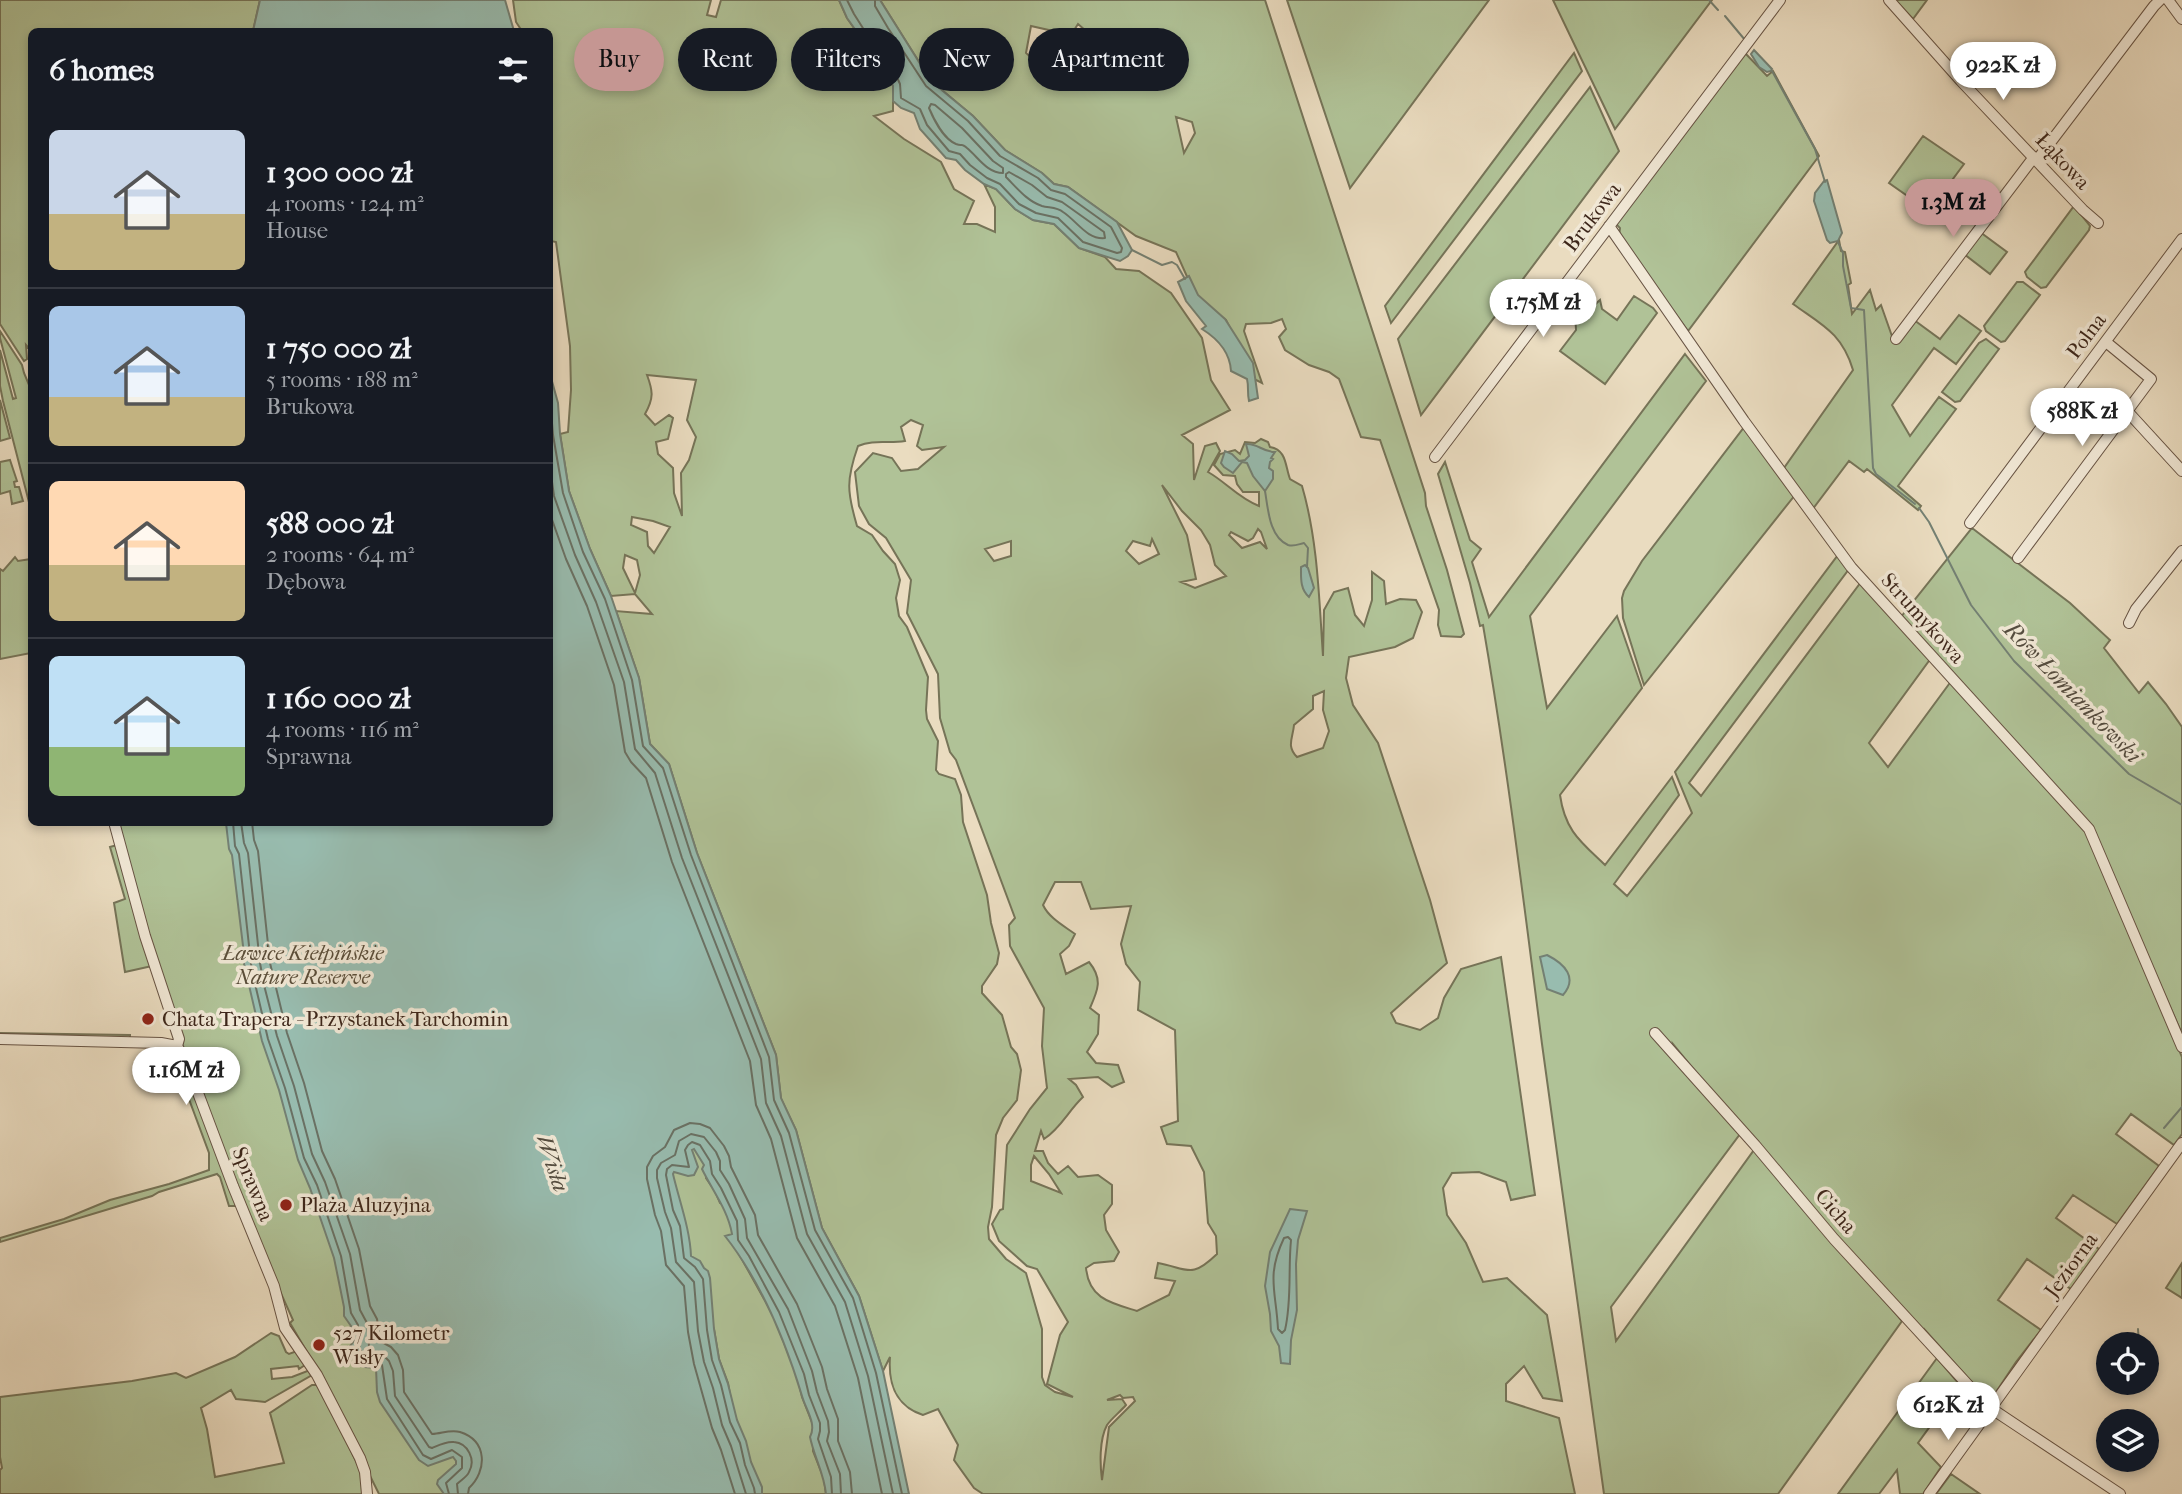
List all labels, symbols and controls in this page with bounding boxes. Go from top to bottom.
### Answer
chip: Buy [574,28,664,91]
chip: Rent [678,28,777,91]
chip: Filters [791,28,905,91]
chip: New [919,28,1014,91]
chip: Apartment [1028,28,1189,91]
pin: 922K zł [1938,42,2068,102]
icon: filters [494,51,532,89]
text: 922K zł [1966,51,2040,78]
text: 6 homes [49,53,154,88]
street label: Łąkowa [2031,128,2095,194]
text: 1 300 000 zł [266,155,413,190]
icon: home [105,158,189,242]
street label: Brukowa [1558,177,1626,256]
pin: 1.3M zł [1888,180,2018,239]
text: 1.3M zł [1921,188,1985,215]
text: 4 rooms · 124 m² [266,190,424,217]
text: House [266,217,328,244]
pin: 1.75M zł [1471,280,1615,339]
text: 1.75M zł [1506,288,1580,315]
street label: Polna [2061,308,2111,363]
text: 1 750 000 zł [266,331,411,366]
icon: home [105,334,189,418]
text: 5 rooms · 188 m² [266,366,418,393]
pin: 588K zł [2017,388,2147,448]
text: Brukowa [266,393,354,420]
text: 588K zł [2046,397,2118,424]
text: 588 000 zł [266,506,393,541]
icon: home [105,509,189,593]
text: 2 rooms · 64 m² [266,541,414,568]
text: Dębowa [266,568,346,595]
street label: Strumykowa [1876,568,1970,668]
water label: Rów Łomiankowski [1997,615,2148,770]
text: 1 160 000 zł [266,681,411,716]
icon: home [105,684,189,768]
text: 4 rooms · 116 m² [266,716,419,743]
text: Sprawna [266,743,351,770]
park label: Ławice Kiełpińskie Nature Reserve [220,941,384,989]
place label: Chata Trapera - Przystanek Tarchomin [162,1007,508,1031]
marker: Chata Trapera - Przystanek Tarchomin [140,1011,156,1027]
pin: 1.16M zł [114,1048,258,1107]
text: 1.16M zł [148,1056,224,1083]
water label: Wisła [531,1131,574,1195]
street label: Sprawna [227,1143,279,1225]
street label: Cicha [1810,1184,1862,1238]
place label: Plaża Aluzyjna [300,1193,431,1217]
marker: Plaża Aluzyjna [278,1197,294,1213]
street label: Jeziorna [2038,1228,2103,1304]
place label: 527 Kilometr Wisły [332,1321,449,1369]
map controls [2096,1332,2159,1472]
button: locate [2096,1332,2159,1395]
marker: 527 Kilometr Wisły [311,1337,327,1353]
pin: 612K zł [1883,1382,2013,1442]
text: 612K zł [1913,1391,1983,1418]
button: layers [2096,1409,2159,1472]

